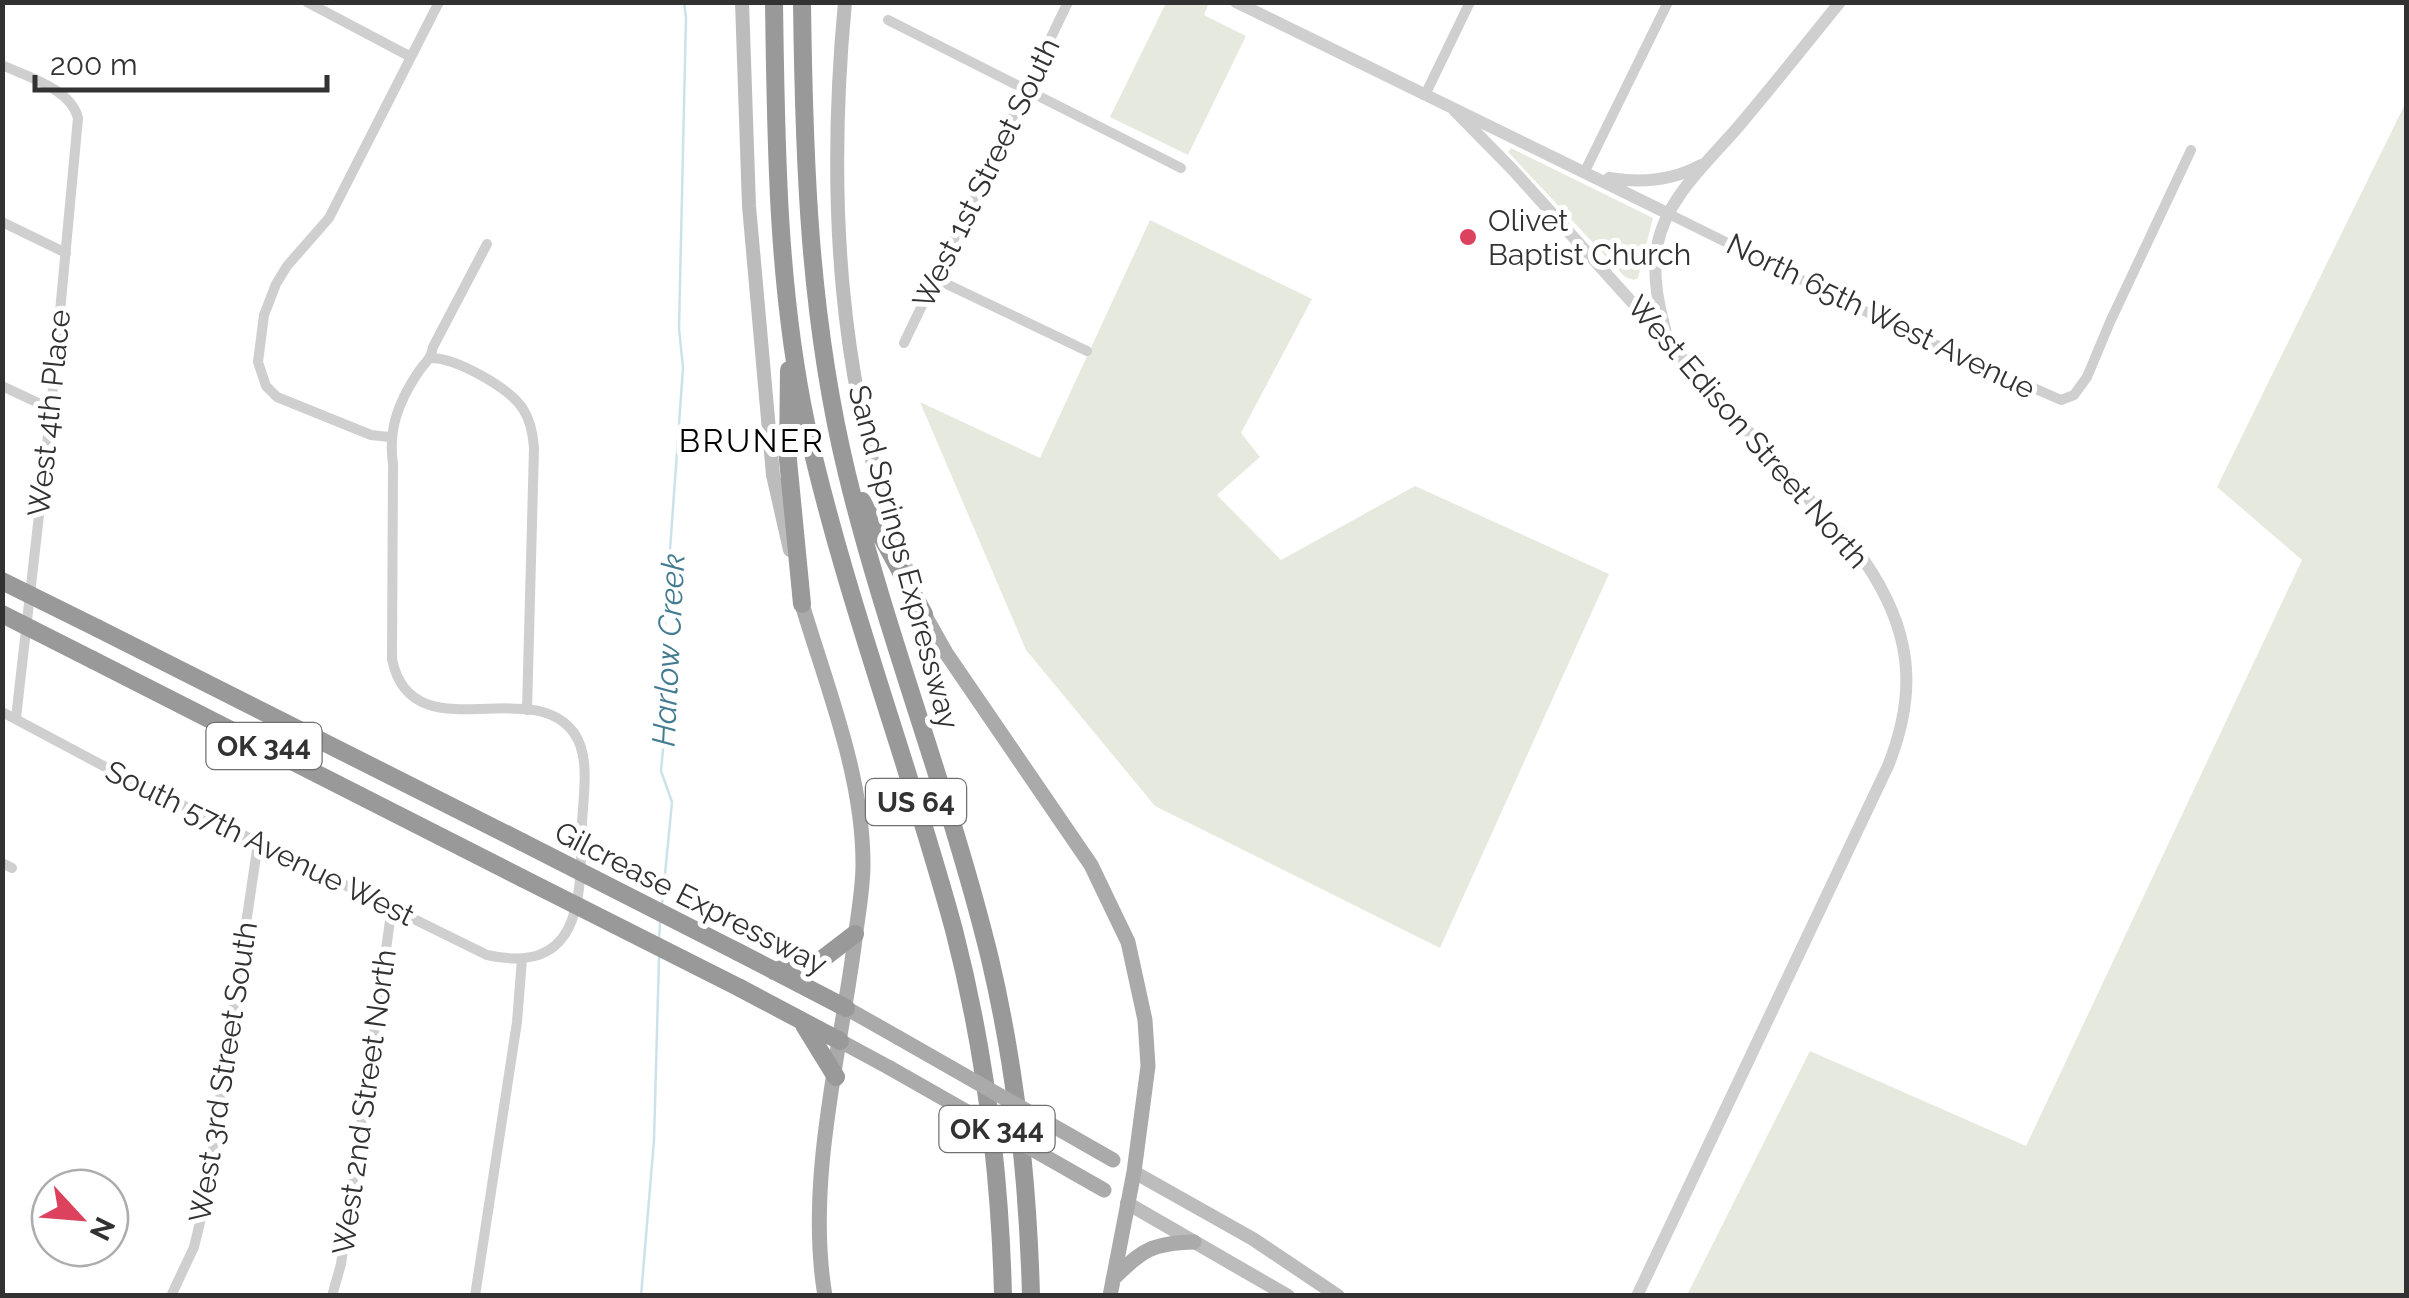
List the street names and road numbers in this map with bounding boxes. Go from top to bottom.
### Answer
street label: West 1st Street South [905,32,1067,314]
street label: North 65th West Avenue [1721,226,2041,406]
street label: West Edison Street North [1620,289,1876,575]
street label: West 4th Place [21,308,77,518]
street label: Sand Springs Expressway [841,381,967,733]
road number: OK 344 [206,723,322,769]
street label: South 57th Avenue West [100,753,420,933]
road number: US 64 [866,779,966,825]
street label: Gilcrease Expressway [549,814,833,982]
street label: West 3rd Street South [182,919,264,1225]
street label: West 2nd Street North [325,947,403,1257]
road number: OK 344 [940,1106,1054,1152]

